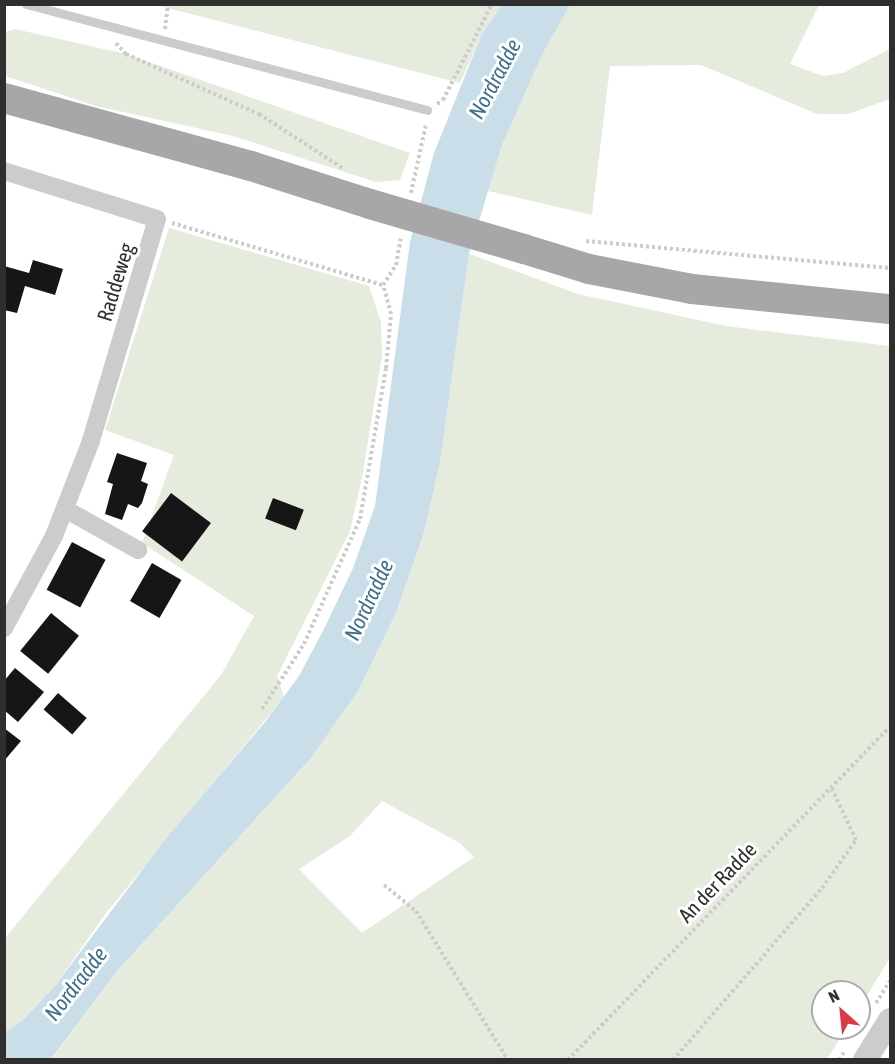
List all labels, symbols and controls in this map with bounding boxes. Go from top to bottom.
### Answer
water label: Nordradde [463,35,527,123]
street label: Raddeweg [91,240,139,324]
water label: Nordradde [339,555,399,645]
street label: An der Radde [673,837,761,927]
water label: Nordradde [39,942,113,1026]
north arrow [811,980,871,1040]
text: N [825,986,842,1006]

